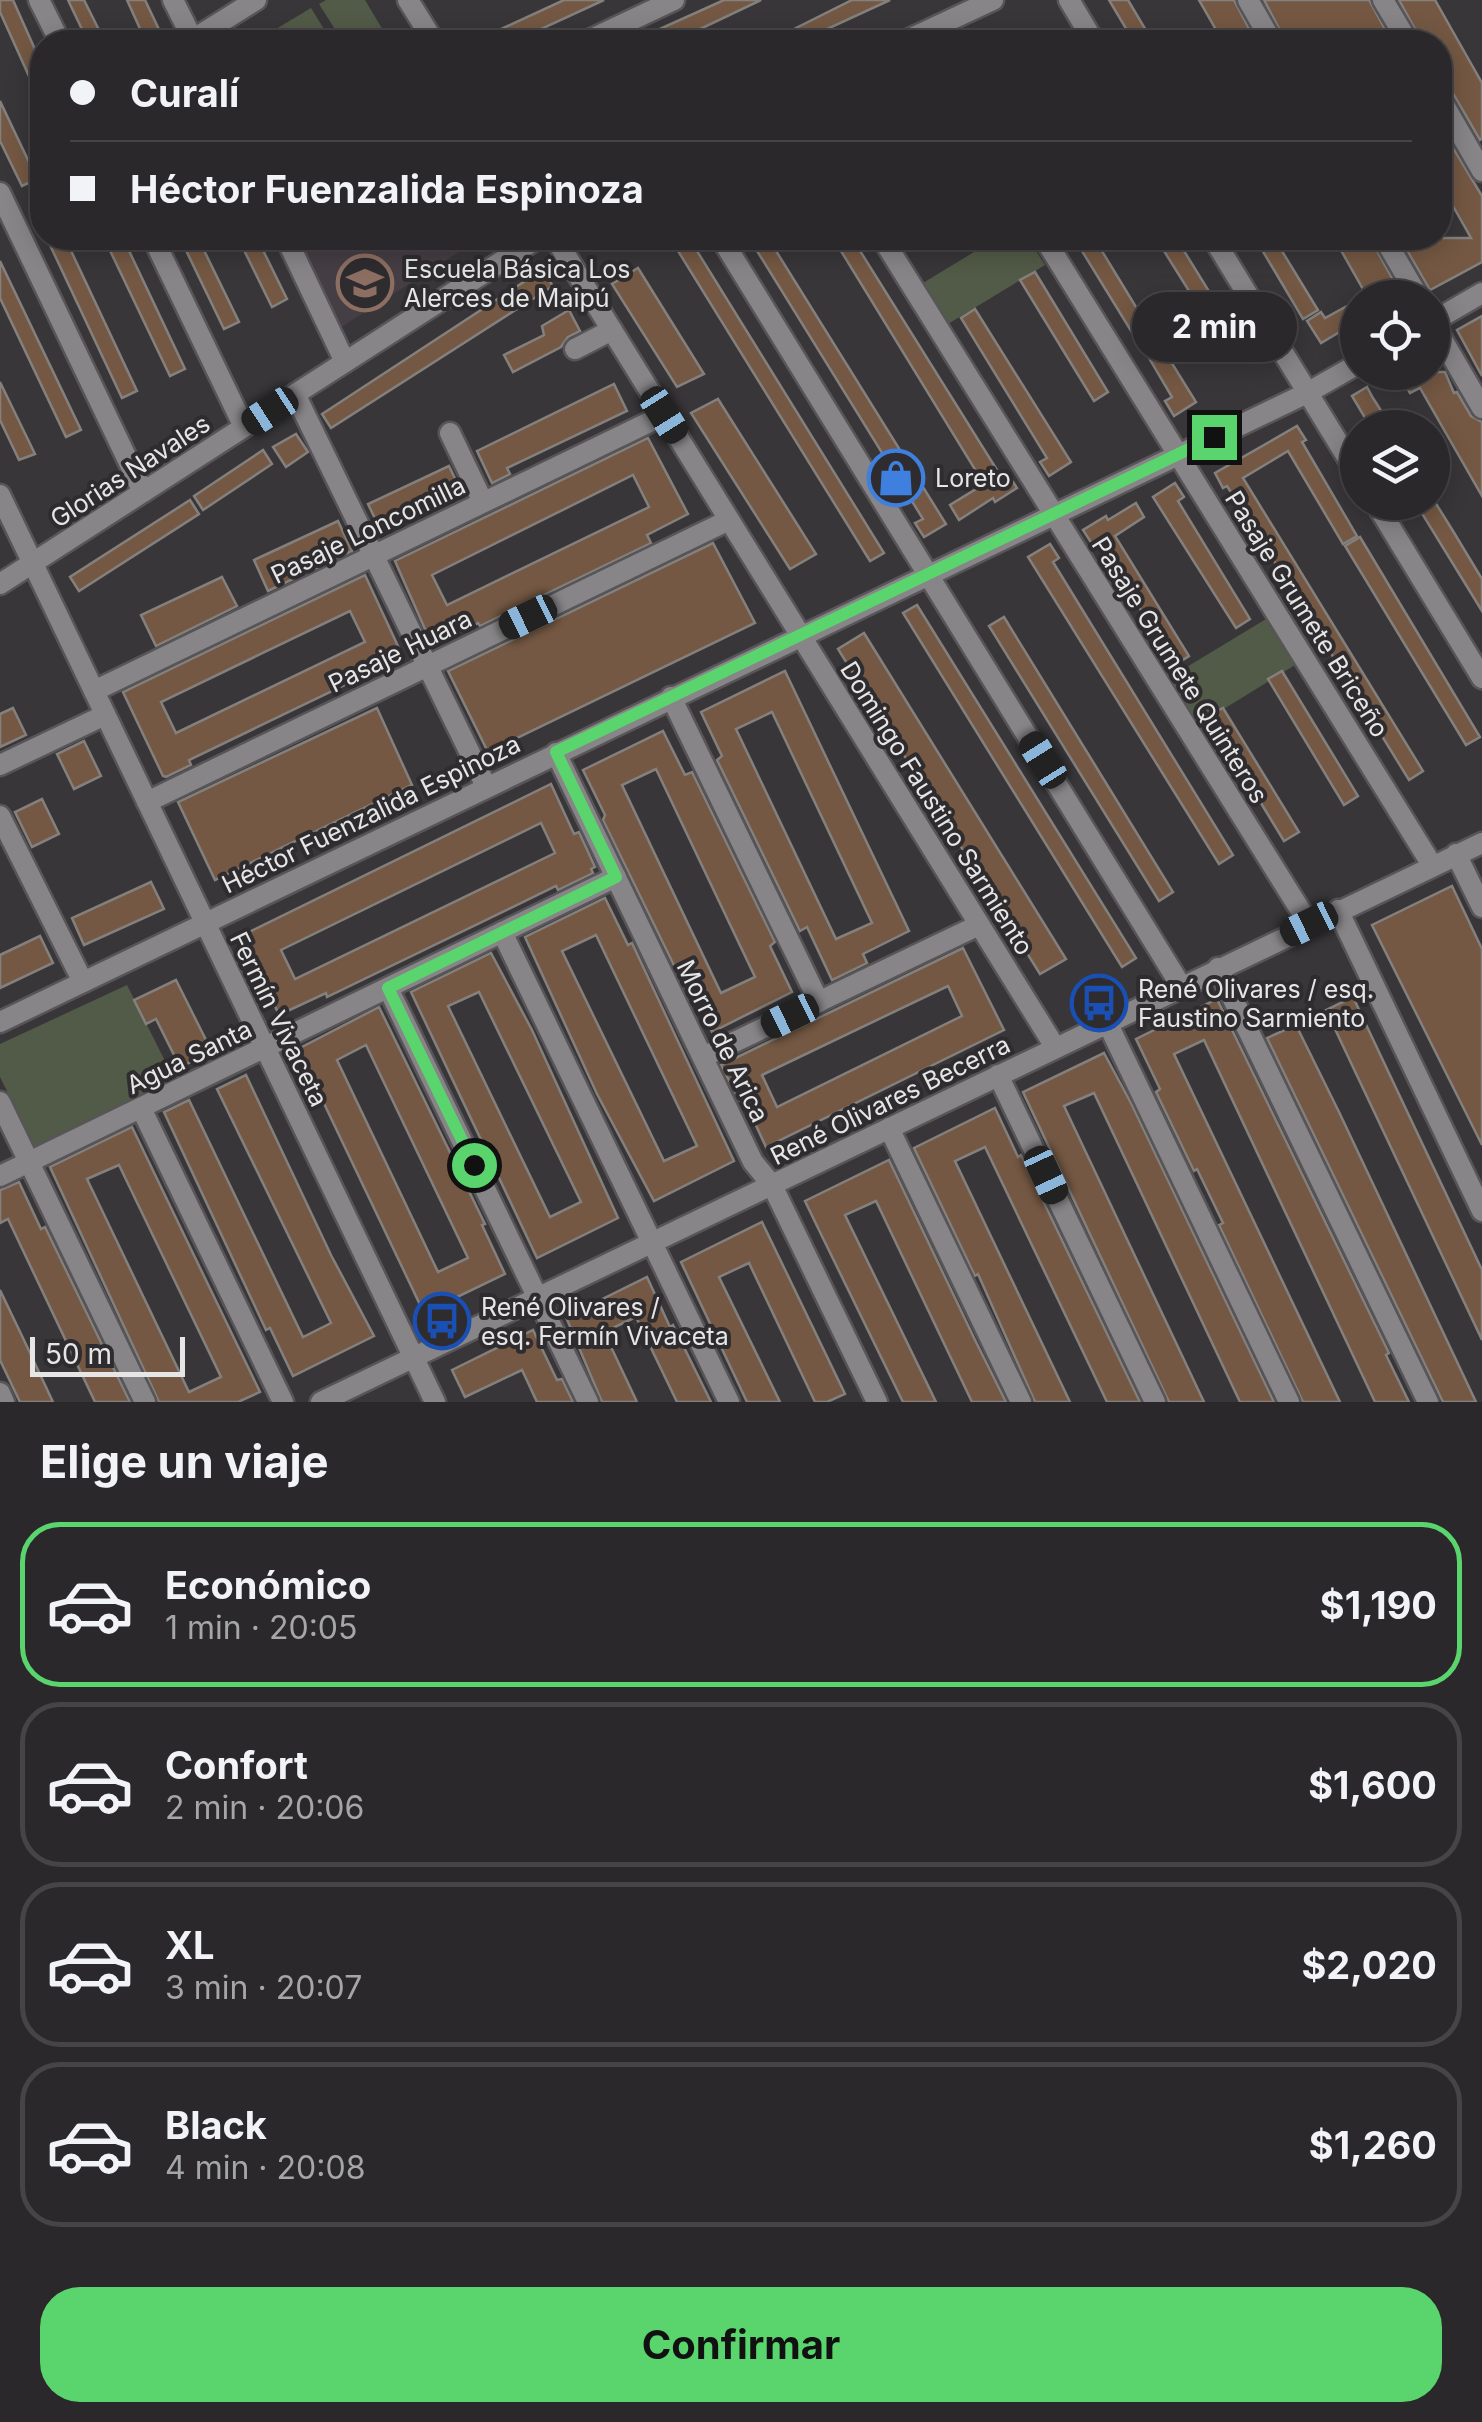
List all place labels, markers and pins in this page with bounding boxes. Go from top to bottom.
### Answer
school or university icon: Escuela Básica Los Alerces de Maipú [335,253,395,313]
place label: Escuela Básica Los Alerces de Maipú [404,254,631,313]
shop icon: Loreto [866,448,926,508]
place label: Loreto [935,463,1011,493]
bus stop icon: René Olivares / esq. Faustino Sarmiento [1069,973,1129,1033]
place label: René Olivares / esq. Faustino Sarmiento [1138,974,1374,1033]
bus stop icon: René Olivares / esq. Fermín Vivaceta [412,1291,472,1351]
place label: René Olivares / esq. Fermín Vivaceta [481,1292,729,1351]

